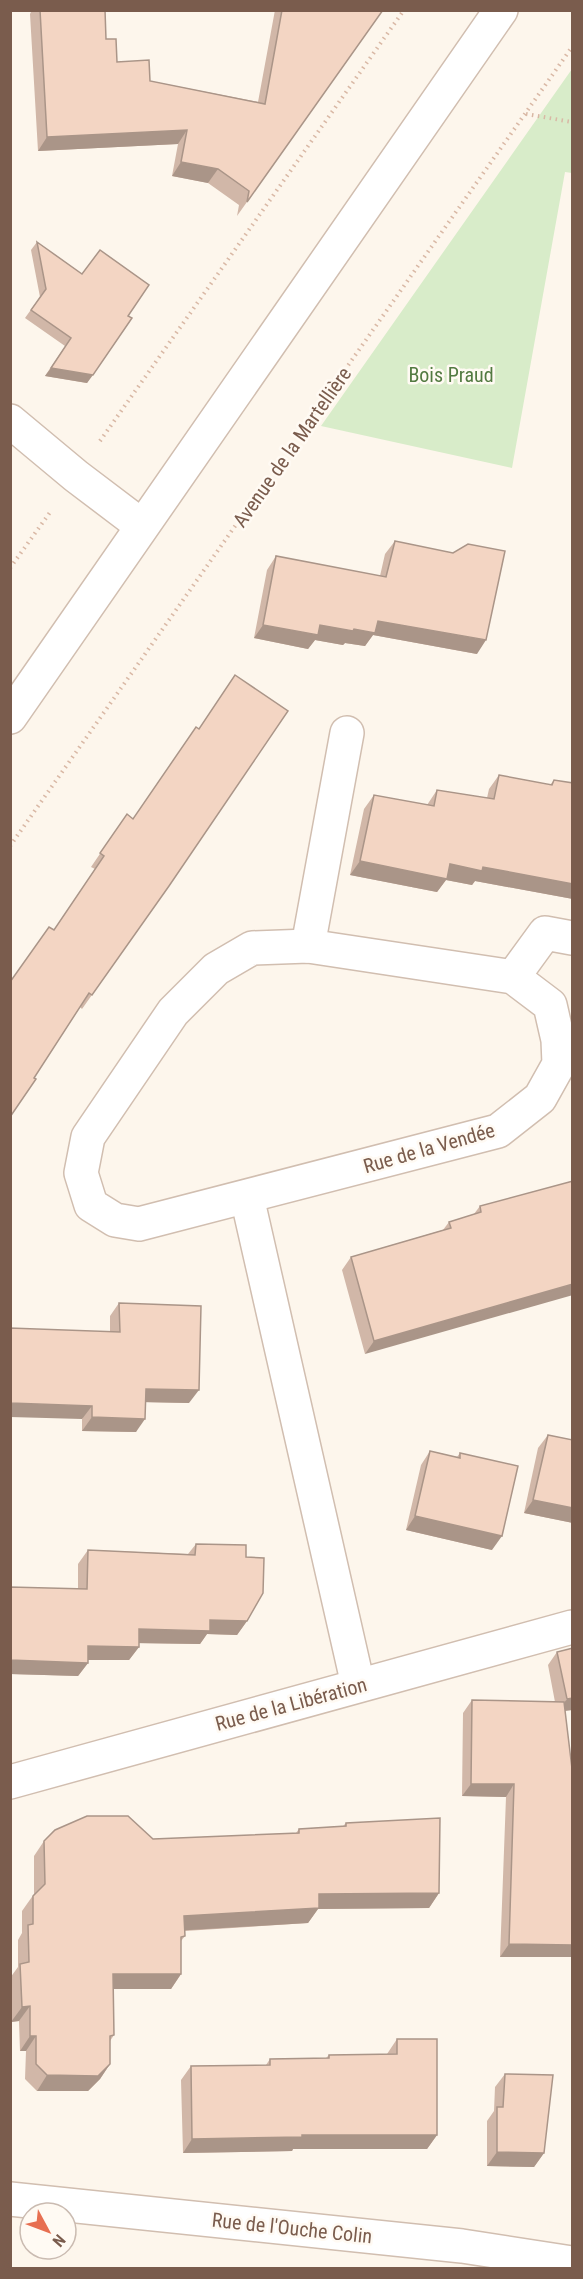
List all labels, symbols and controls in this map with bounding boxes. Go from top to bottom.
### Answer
street label: Avenue de la Martellière [228,362,356,532]
park label: Bois Praud [408,363,494,387]
street label: Rue de la Vendée [361,1118,497,1178]
street label: Rue de la Libération [213,1672,369,1736]
north arrow [18,2201,78,2261]
street label: Rue de l'Ouche Colin [211,2208,373,2248]
text: N [49,2231,69,2250]

